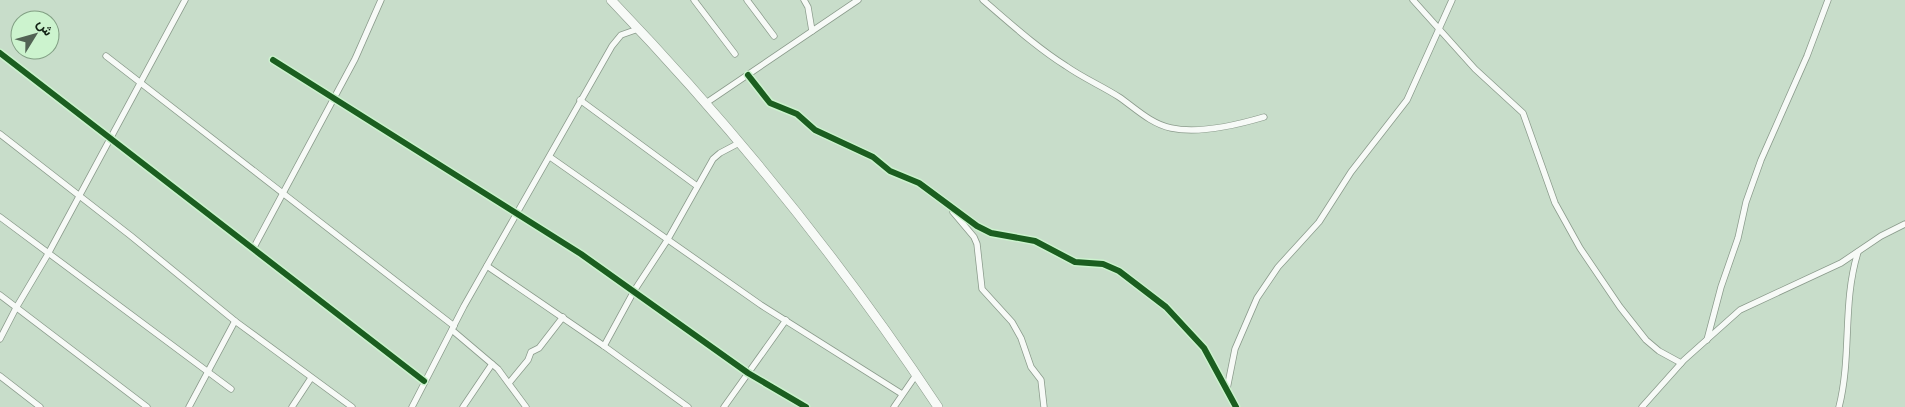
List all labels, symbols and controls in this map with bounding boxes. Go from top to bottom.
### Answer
north arrow [10,10,60,60]
text: ش [33,16,57,39]

